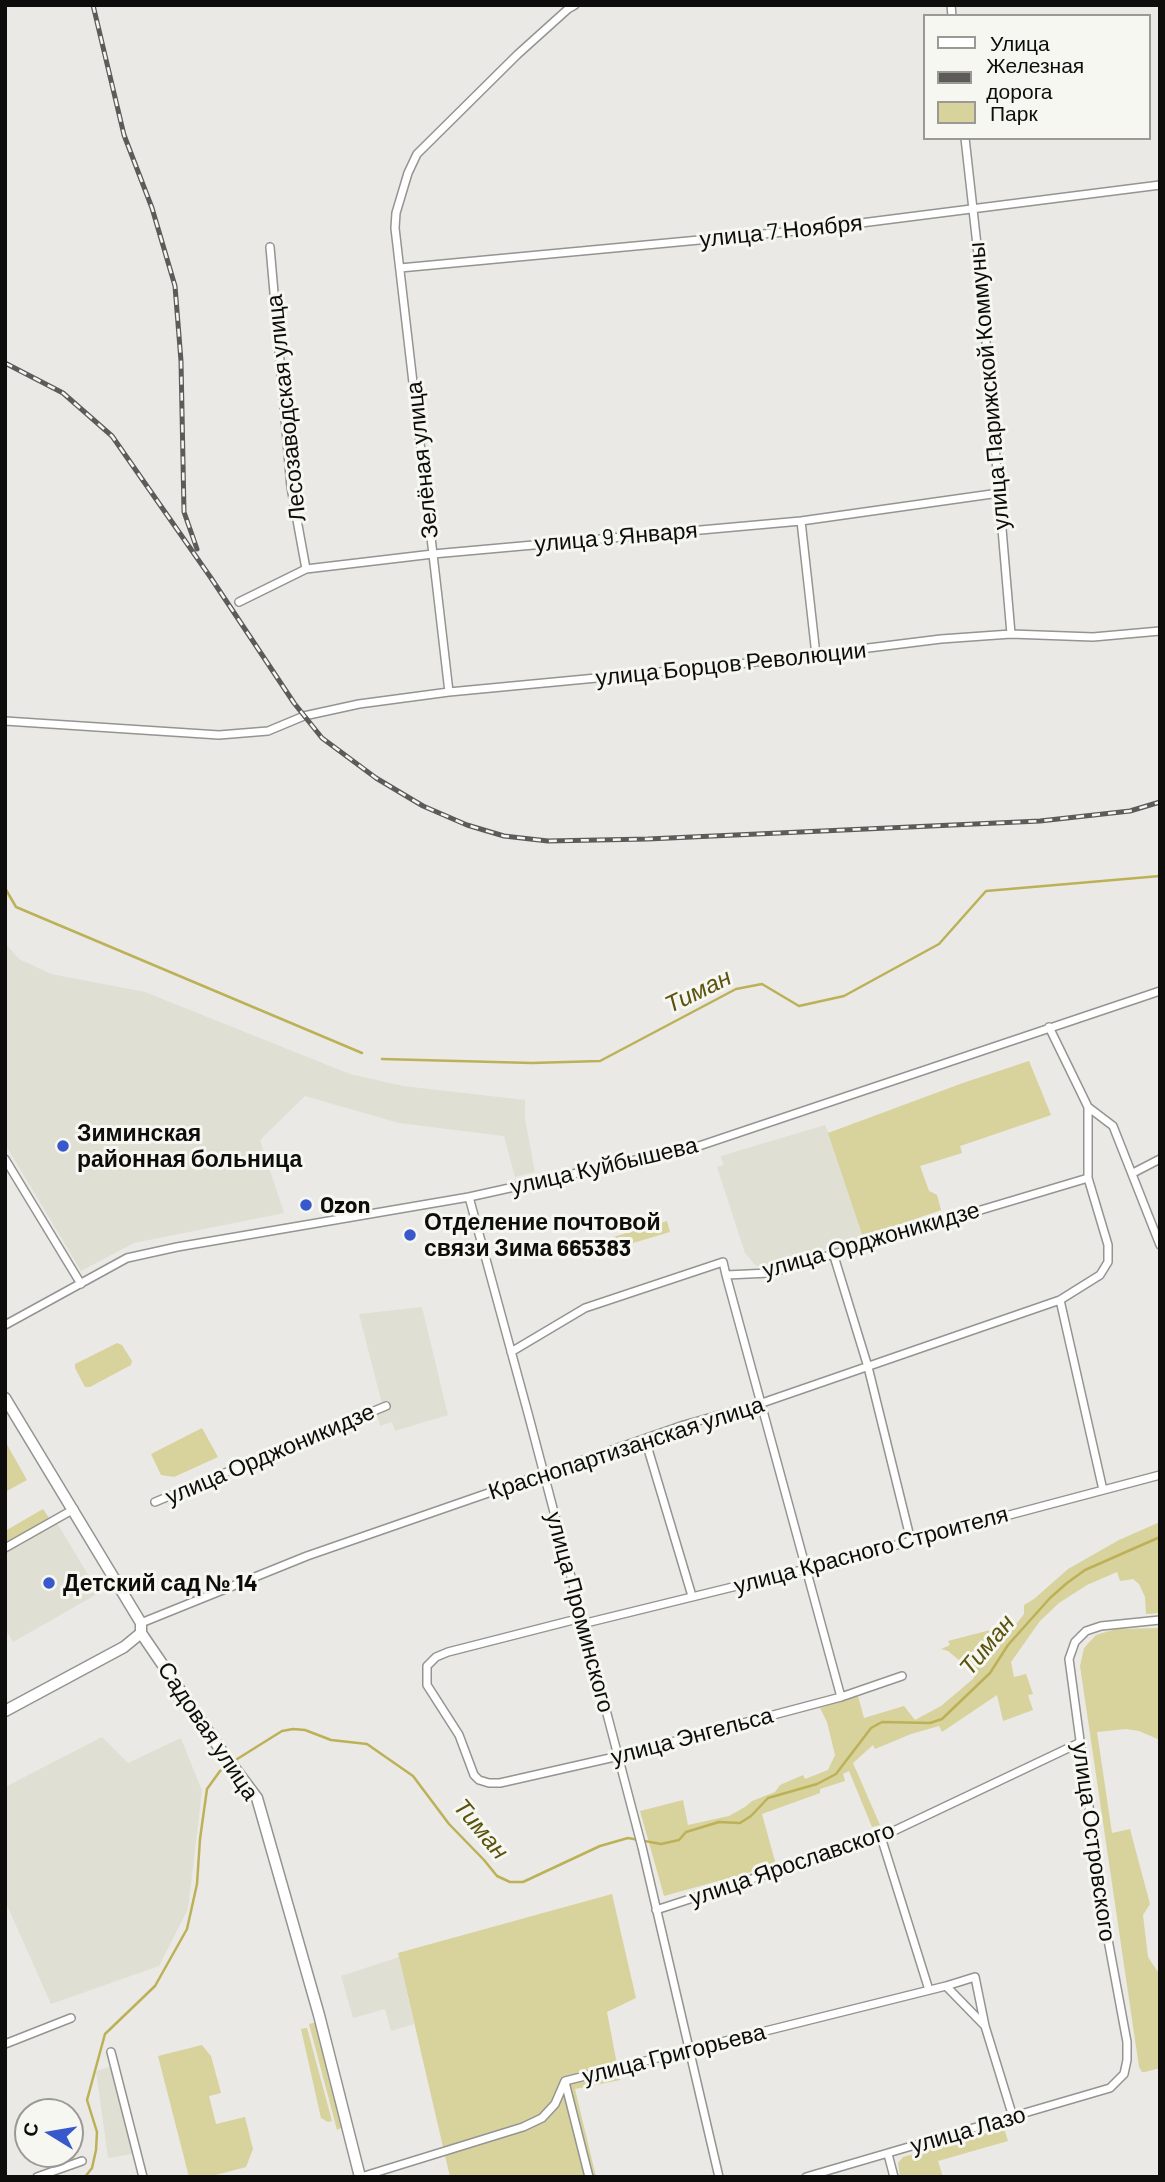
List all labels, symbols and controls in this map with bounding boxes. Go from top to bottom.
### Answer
legend [923,14,1151,140]
text: Улица [990,30,1050,55]
text: Железная дорога [986,52,1084,103]
text: Парк [990,100,1038,125]
street label: улица 7 Ноября [698,209,864,253]
street label: улица Парижской Коммуны [963,241,1015,531]
street label: Лесозаводская улица [260,293,312,523]
street label: Зелёная улица [400,380,444,540]
street label: улица 9 Января [533,516,699,558]
street label: улица Борцов Революции [594,636,868,692]
water label: Тиман [660,963,736,1019]
place label: Зиминская районная больница [77,1119,302,1173]
street label: улица Куйбышева [508,1131,700,1201]
marker: Зиминская районная больница [55,1138,71,1154]
place label: Ozon [320,1191,370,1219]
street label: улица Орджоникидзе [759,1196,983,1284]
marker: Ozon [298,1197,314,1213]
place label: Отделение почтовой связи Зима 665383 [424,1208,661,1262]
marker: Отделение почтовой связи Зима 665383 [402,1227,418,1243]
street label: Краснопартизанская улица [485,1390,767,1506]
street label: улица Орджоникидзе [161,1397,379,1511]
street label: улица Красного Строителя [731,1500,1011,1600]
street label: улица Проминского [540,1509,620,1715]
place label: Детский сад № 14 [63,1569,258,1597]
marker: Детский сад № 14 [41,1575,57,1591]
water label: Тиман [953,1609,1021,1681]
street label: Садовая улица [152,1657,264,1805]
street label: улица Энгельса [608,1701,776,1771]
street label: улица Островского [1066,1741,1122,1943]
water label: Тиман [447,1793,515,1865]
street label: улица Ярославского [686,1816,898,1912]
street label: улица Григорьева [580,2018,768,2090]
north arrow [14,2098,84,2168]
street label: улица Лазо [907,2100,1029,2160]
text: С [17,2120,42,2138]

